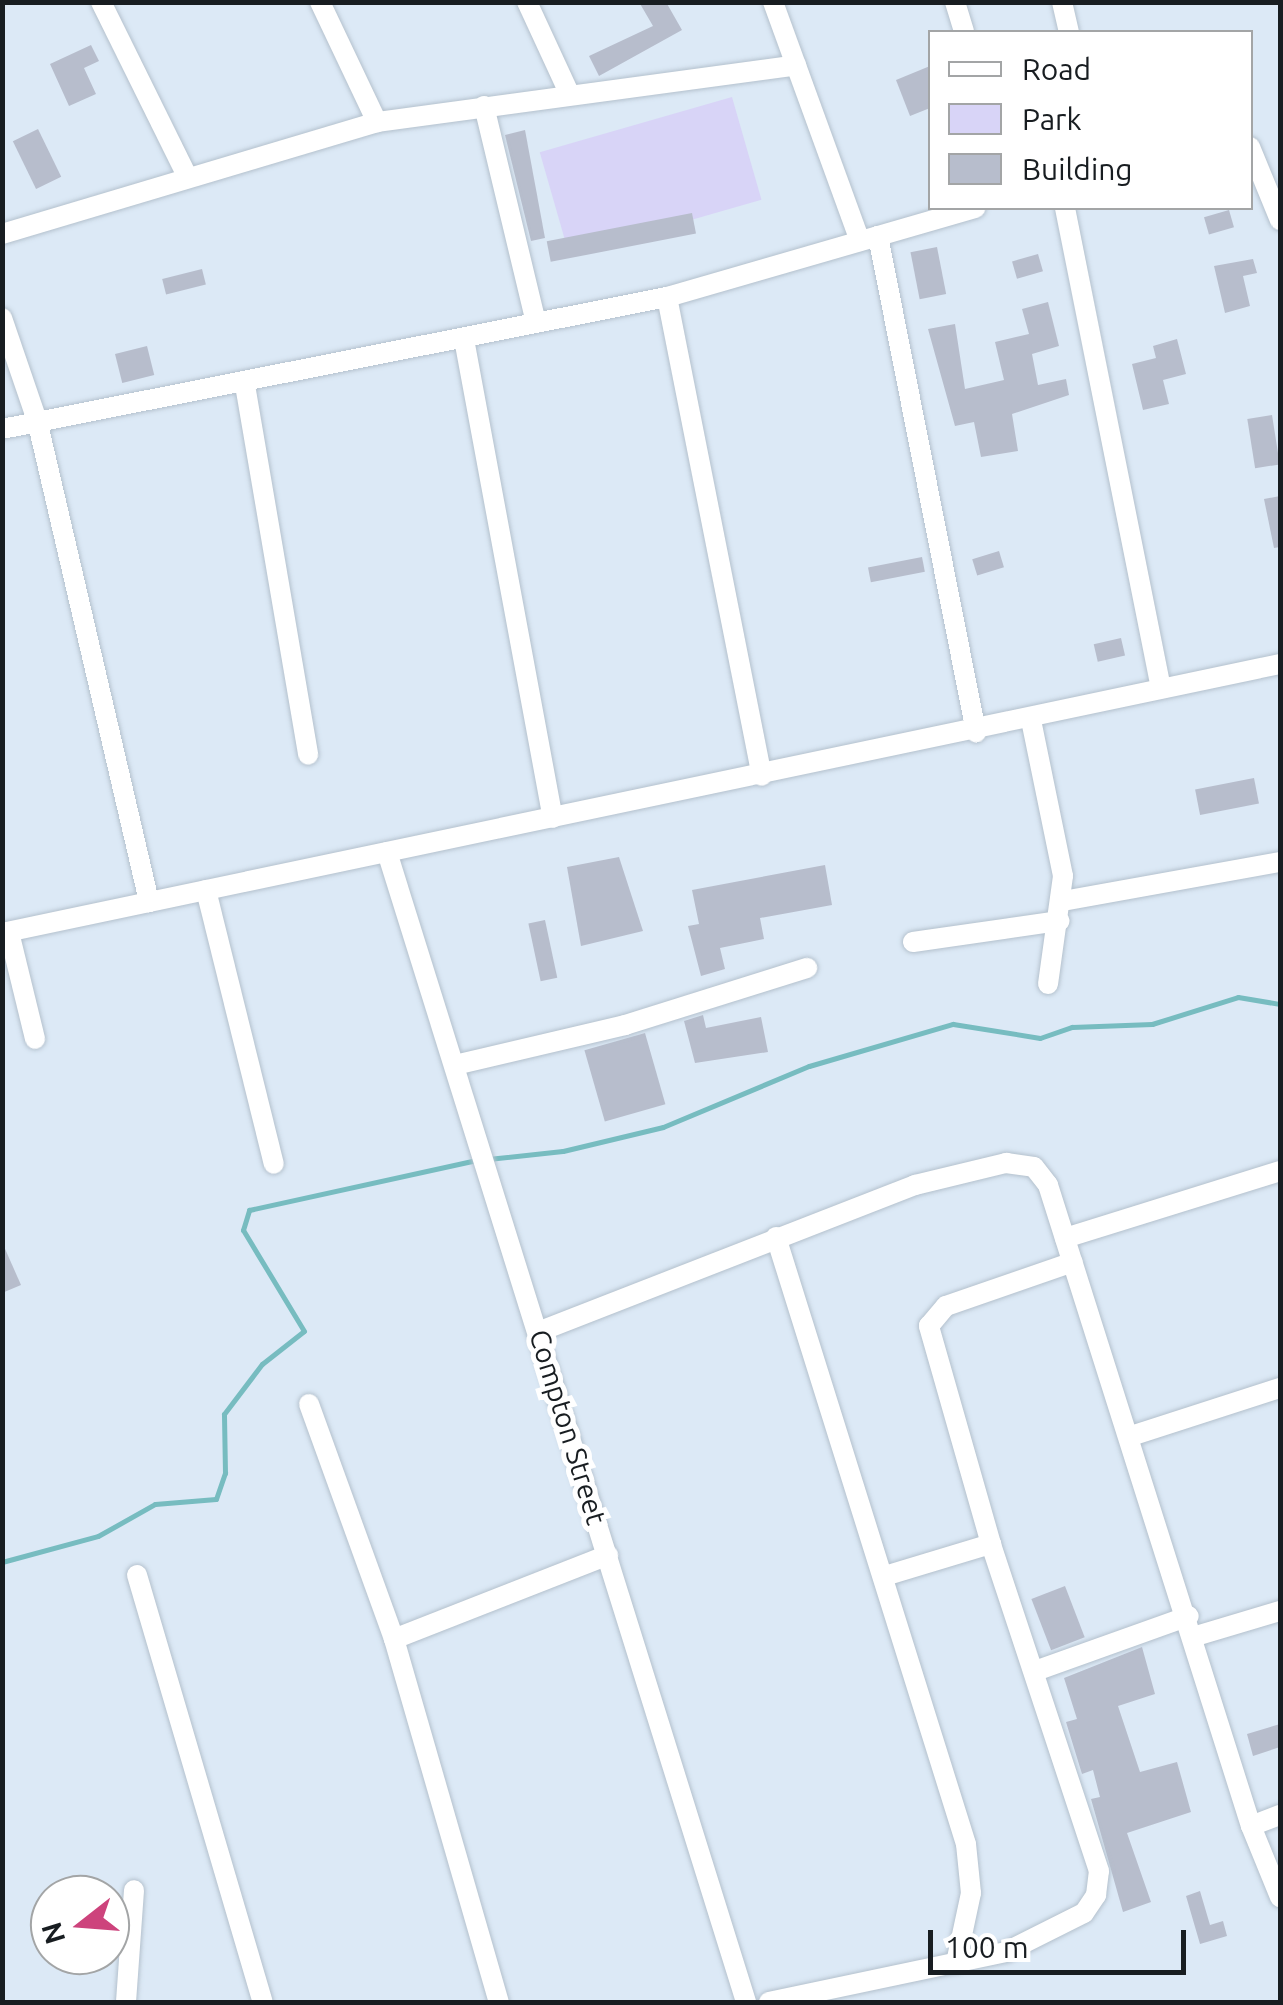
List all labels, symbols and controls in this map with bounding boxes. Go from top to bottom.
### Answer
legend [928,30,1253,210]
text: Road [1022,52,1091,86]
text: Park [1022,102,1082,136]
text: Building [1022,152,1133,186]
street label: Compton Street [522,1326,614,1528]
north arrow [30,1875,130,1975]
scale bar [933,1910,1190,1972]
text: N [35,1919,71,1948]
text: 100 m [945,1930,1029,1964]

